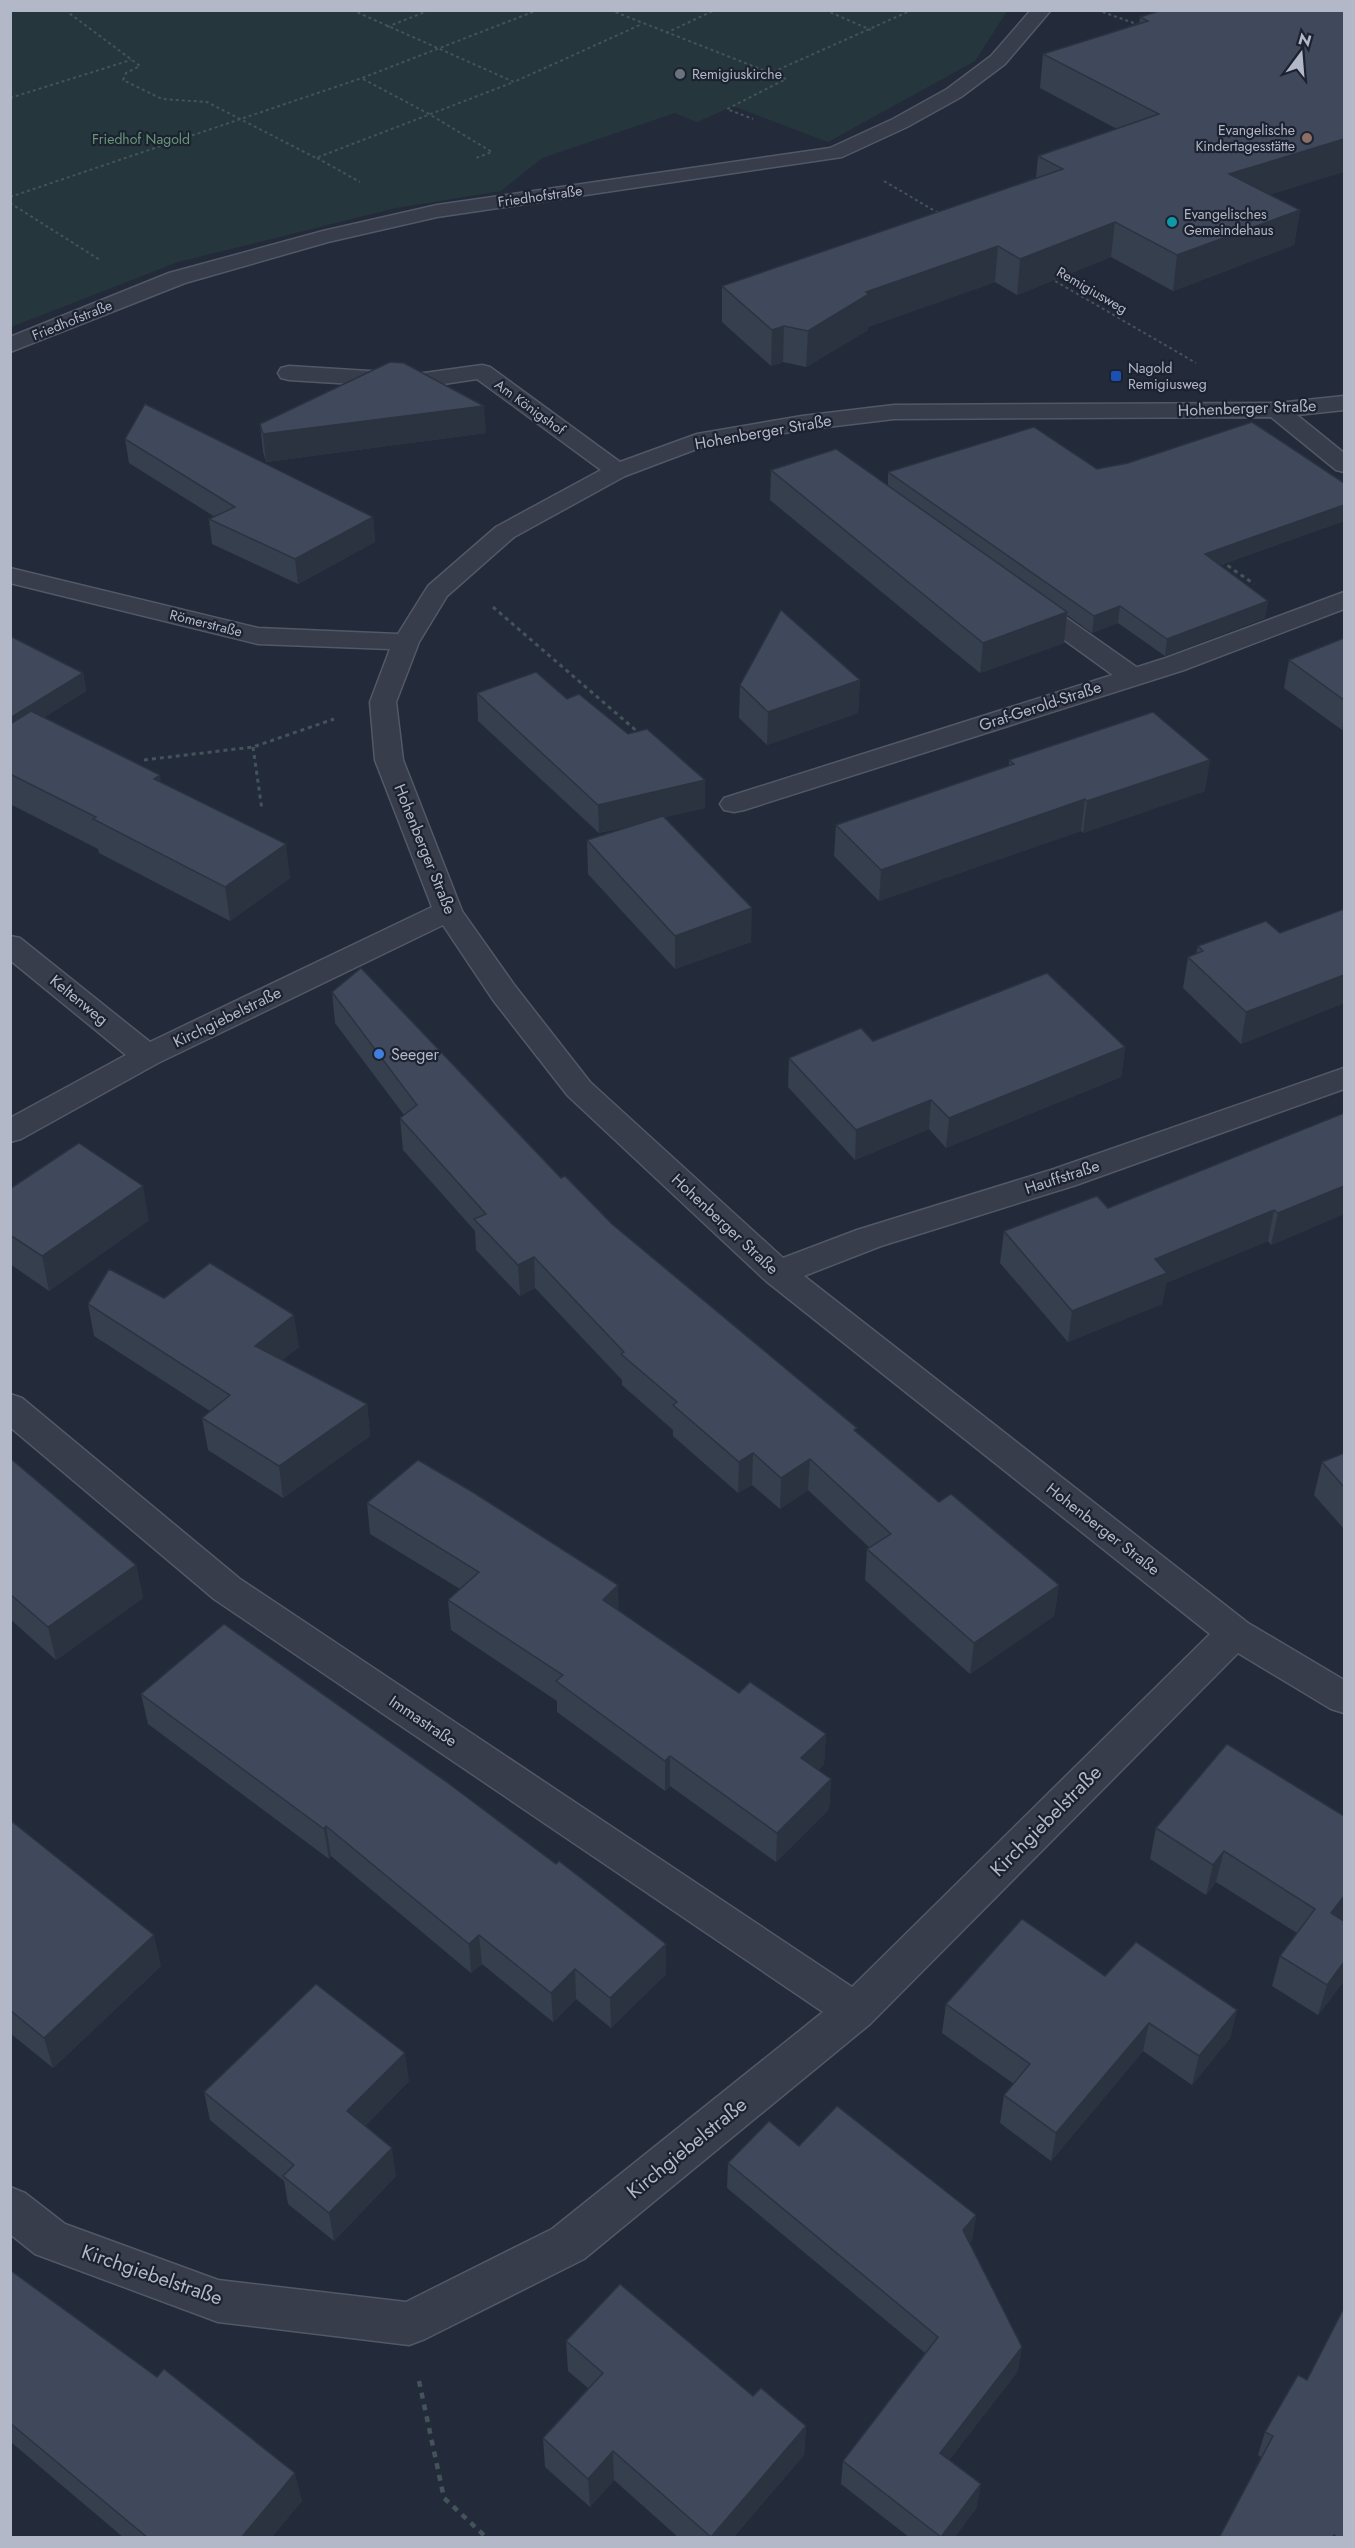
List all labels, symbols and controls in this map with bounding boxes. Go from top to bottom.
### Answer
north arrow [1271,24,1331,84]
text: N [1296,27,1314,53]
place label: Remigiuskirche [692,64,782,84]
marker: Remigiuskirche [673,67,687,81]
place label: Evangelische Kindertagesstätte [1195,120,1295,156]
park label: Friedhof Nagold [92,129,190,149]
marker: Evangelische Kindertagesstätte [1300,131,1314,145]
street label: Friedhofstraße [497,180,583,212]
place label: Evangelisches Gemeindehaus [1184,204,1274,240]
marker: Evangelisches Gemeindehaus [1165,215,1179,229]
street label: Remigiusweg [1053,262,1131,318]
street label: Friedhofstraße [29,295,115,345]
place label: Nagold Remigiusweg [1128,358,1207,394]
marker: Nagold Remigiusweg [1109,369,1123,383]
street label: Am Königshof [491,374,570,440]
street label: Hohenberger Straße [1177,394,1317,422]
street label: Hohenberger Straße [693,409,833,455]
street label: Römerstraße [168,604,244,642]
street label: Graf-Gerold-Straße [976,675,1104,737]
street label: Hohenberger Straße [388,780,462,918]
street label: Keltenweg [45,969,113,1031]
street label: Kirchgiebelstraße [169,981,285,1053]
place label: Seeger [391,1043,440,1066]
marker: Seeger [372,1047,386,1061]
street label: Hauffstraße [1022,1154,1102,1200]
street label: Hohenberger Straße [666,1168,784,1280]
street label: Hohenberger Straße [1041,1477,1165,1581]
street label: Immastraße [385,1690,461,1752]
street label: Kirchgiebelstraße [984,1759,1108,1883]
street label: Kirchgiebelstraße [621,2090,753,2206]
street label: Kirchgiebelstraße [78,2237,226,2313]

